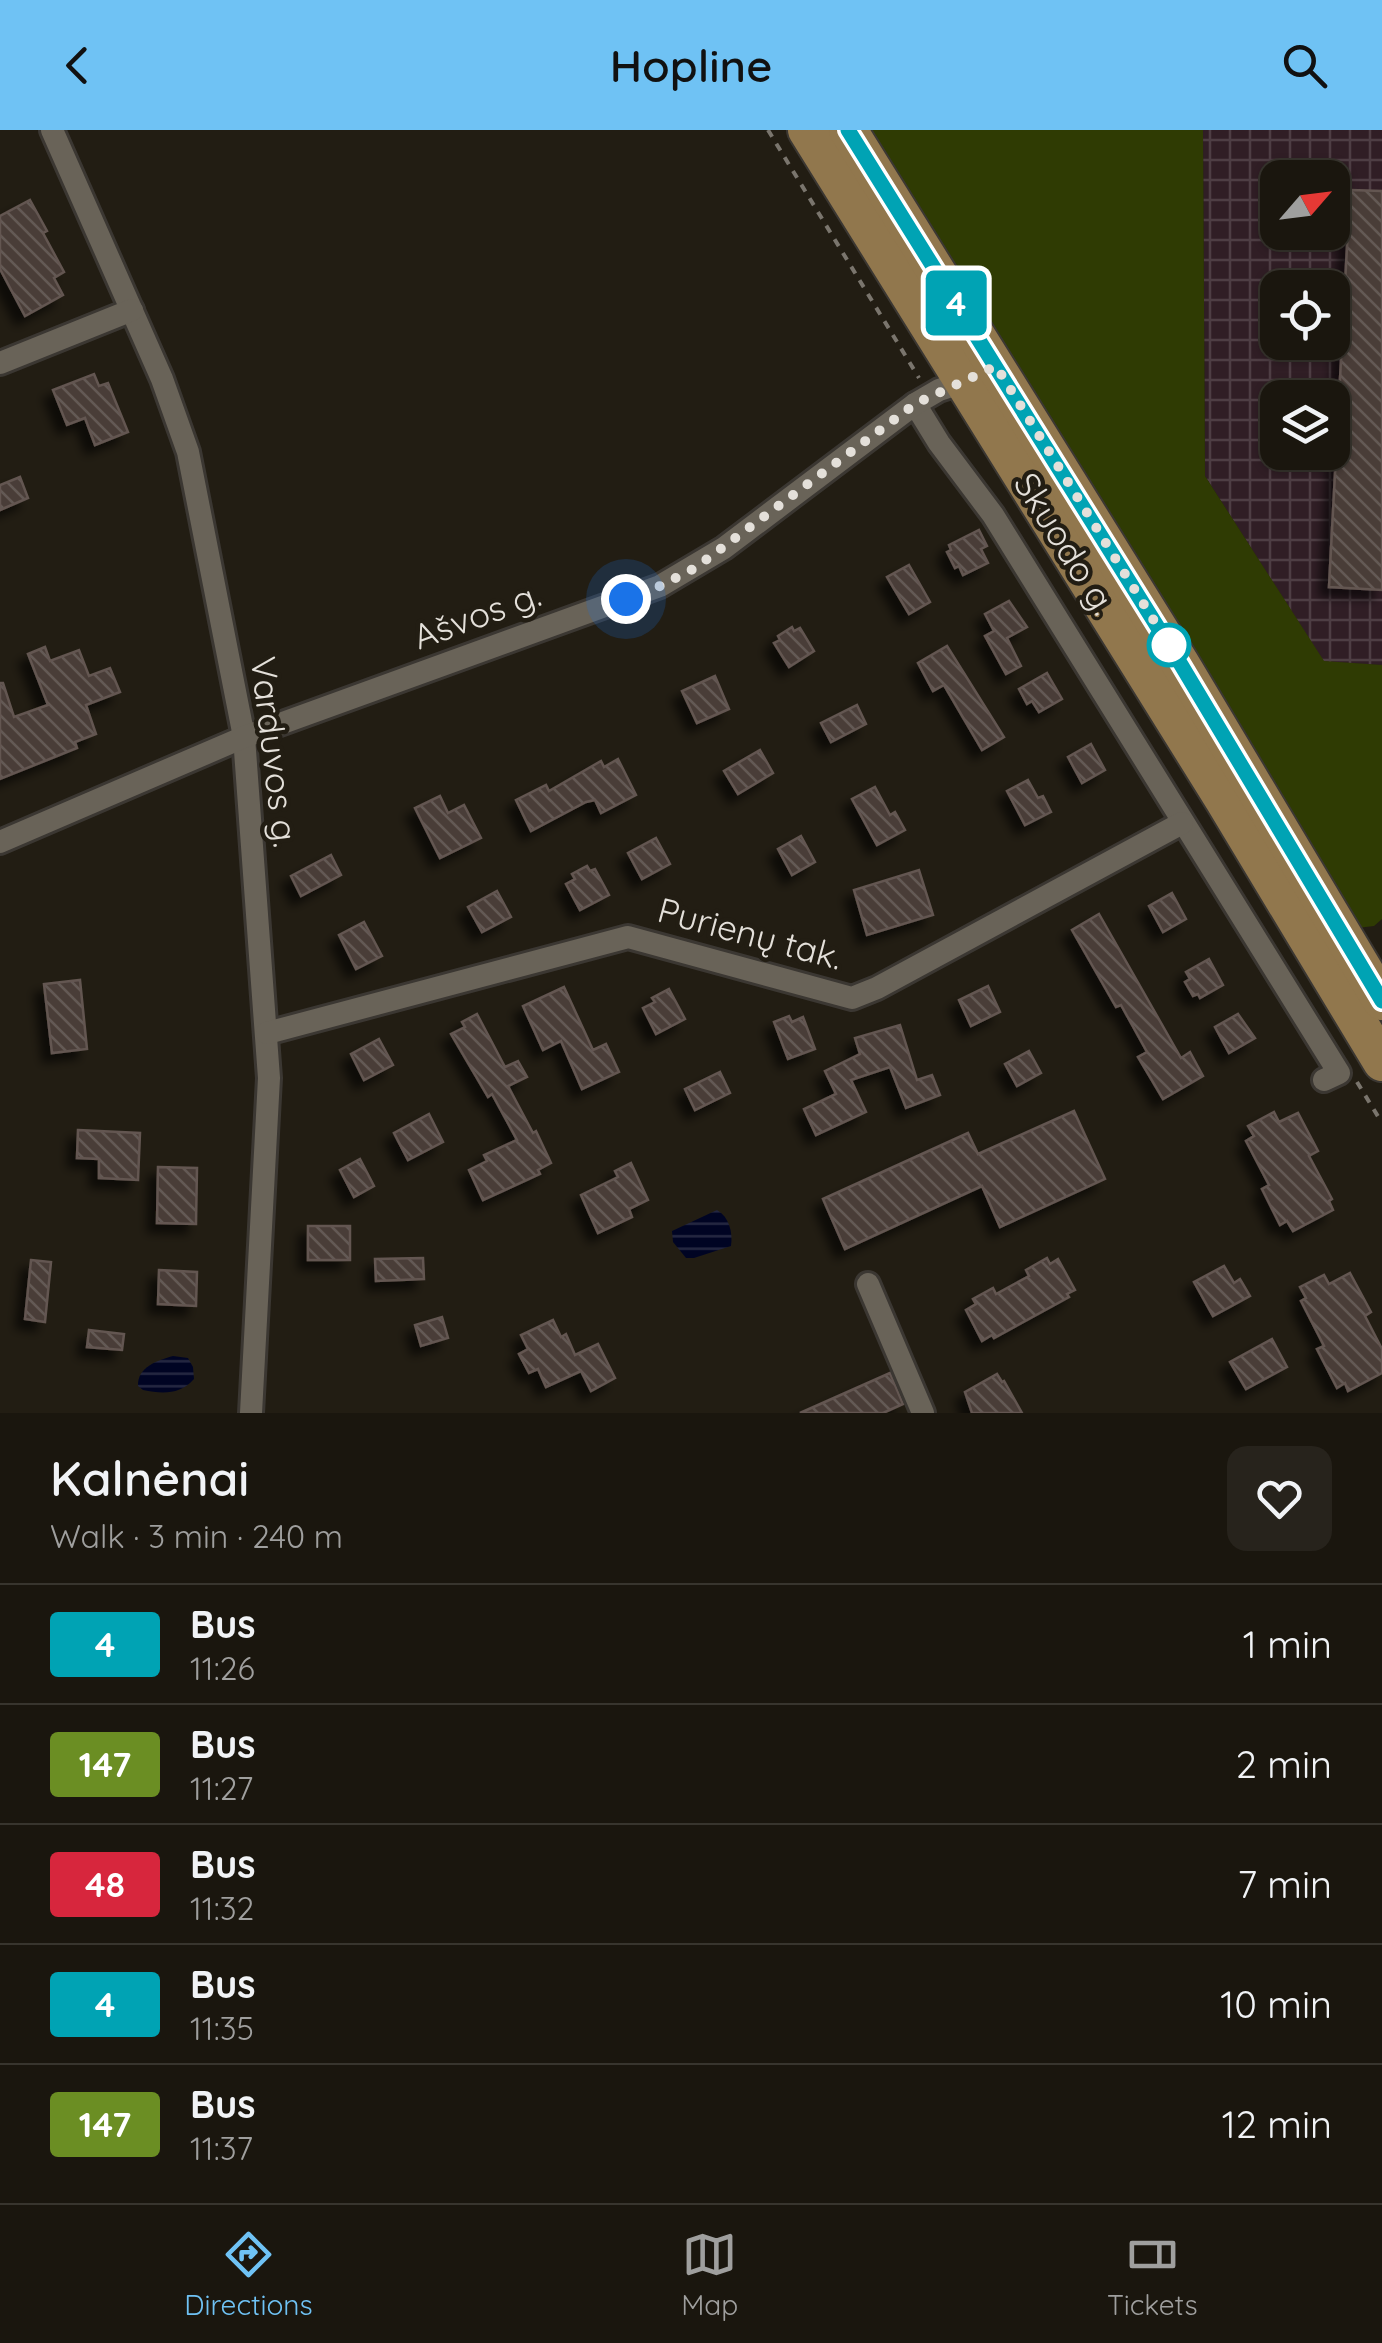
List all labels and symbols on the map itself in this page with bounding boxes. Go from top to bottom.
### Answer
north arrow [1260,160,1350,250]
line badge: 4 [924,270,988,336]
street label: Skuodo g. [1005,464,1127,623]
street label: Ašvos g. [407,572,547,658]
your location [601,574,651,624]
unlabelled marker [1148,624,1190,666]
street label: Varduvos g. [241,654,309,850]
street label: Purienų tak. [653,887,847,979]

